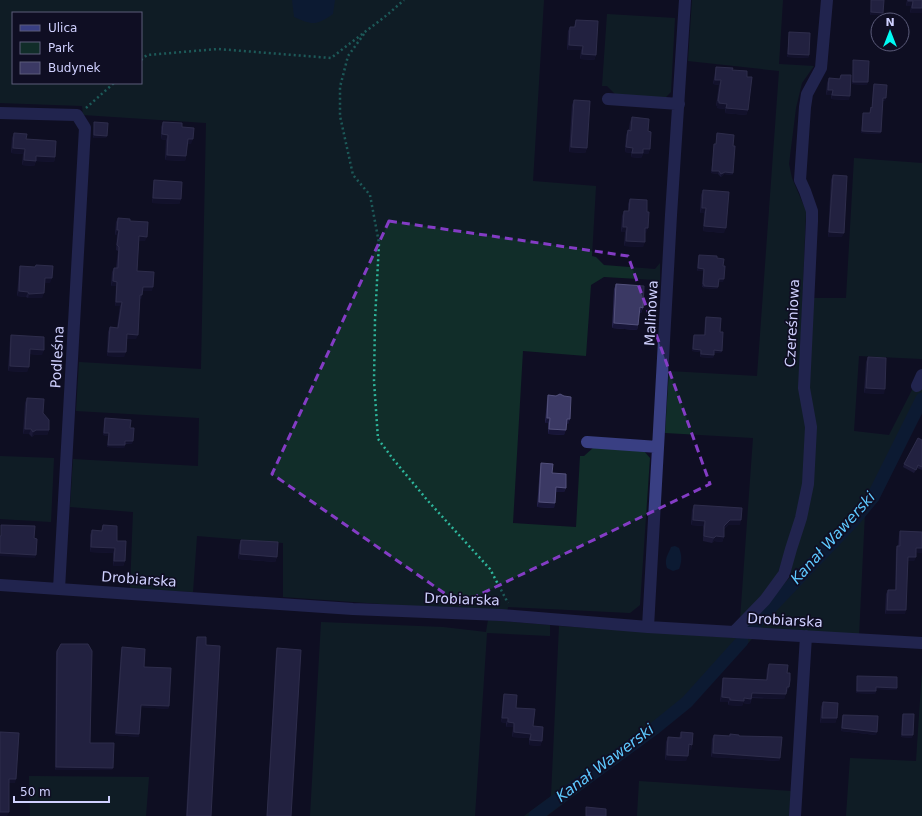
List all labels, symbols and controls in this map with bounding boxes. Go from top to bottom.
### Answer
legend [12,12,142,84]
north arrow [870,12,910,52]
text: N [885,16,895,29]
text: Ulica [48,21,77,35]
text: Park [48,41,74,55]
text: Budynek [48,61,101,75]
street label: Czereśniowa [782,278,802,368]
street label: Malinowa [641,280,661,346]
street label: Podleśna [47,325,67,389]
water label: Kanał Wawerski [787,488,880,588]
street label: Drobiarska [101,568,177,590]
street label: Drobiarska [424,590,500,608]
street label: Drobiarska [747,610,823,630]
water label: Kanał Wawerski [553,720,658,806]
scale bar [14,778,109,804]
text: 50 m [20,785,51,799]

